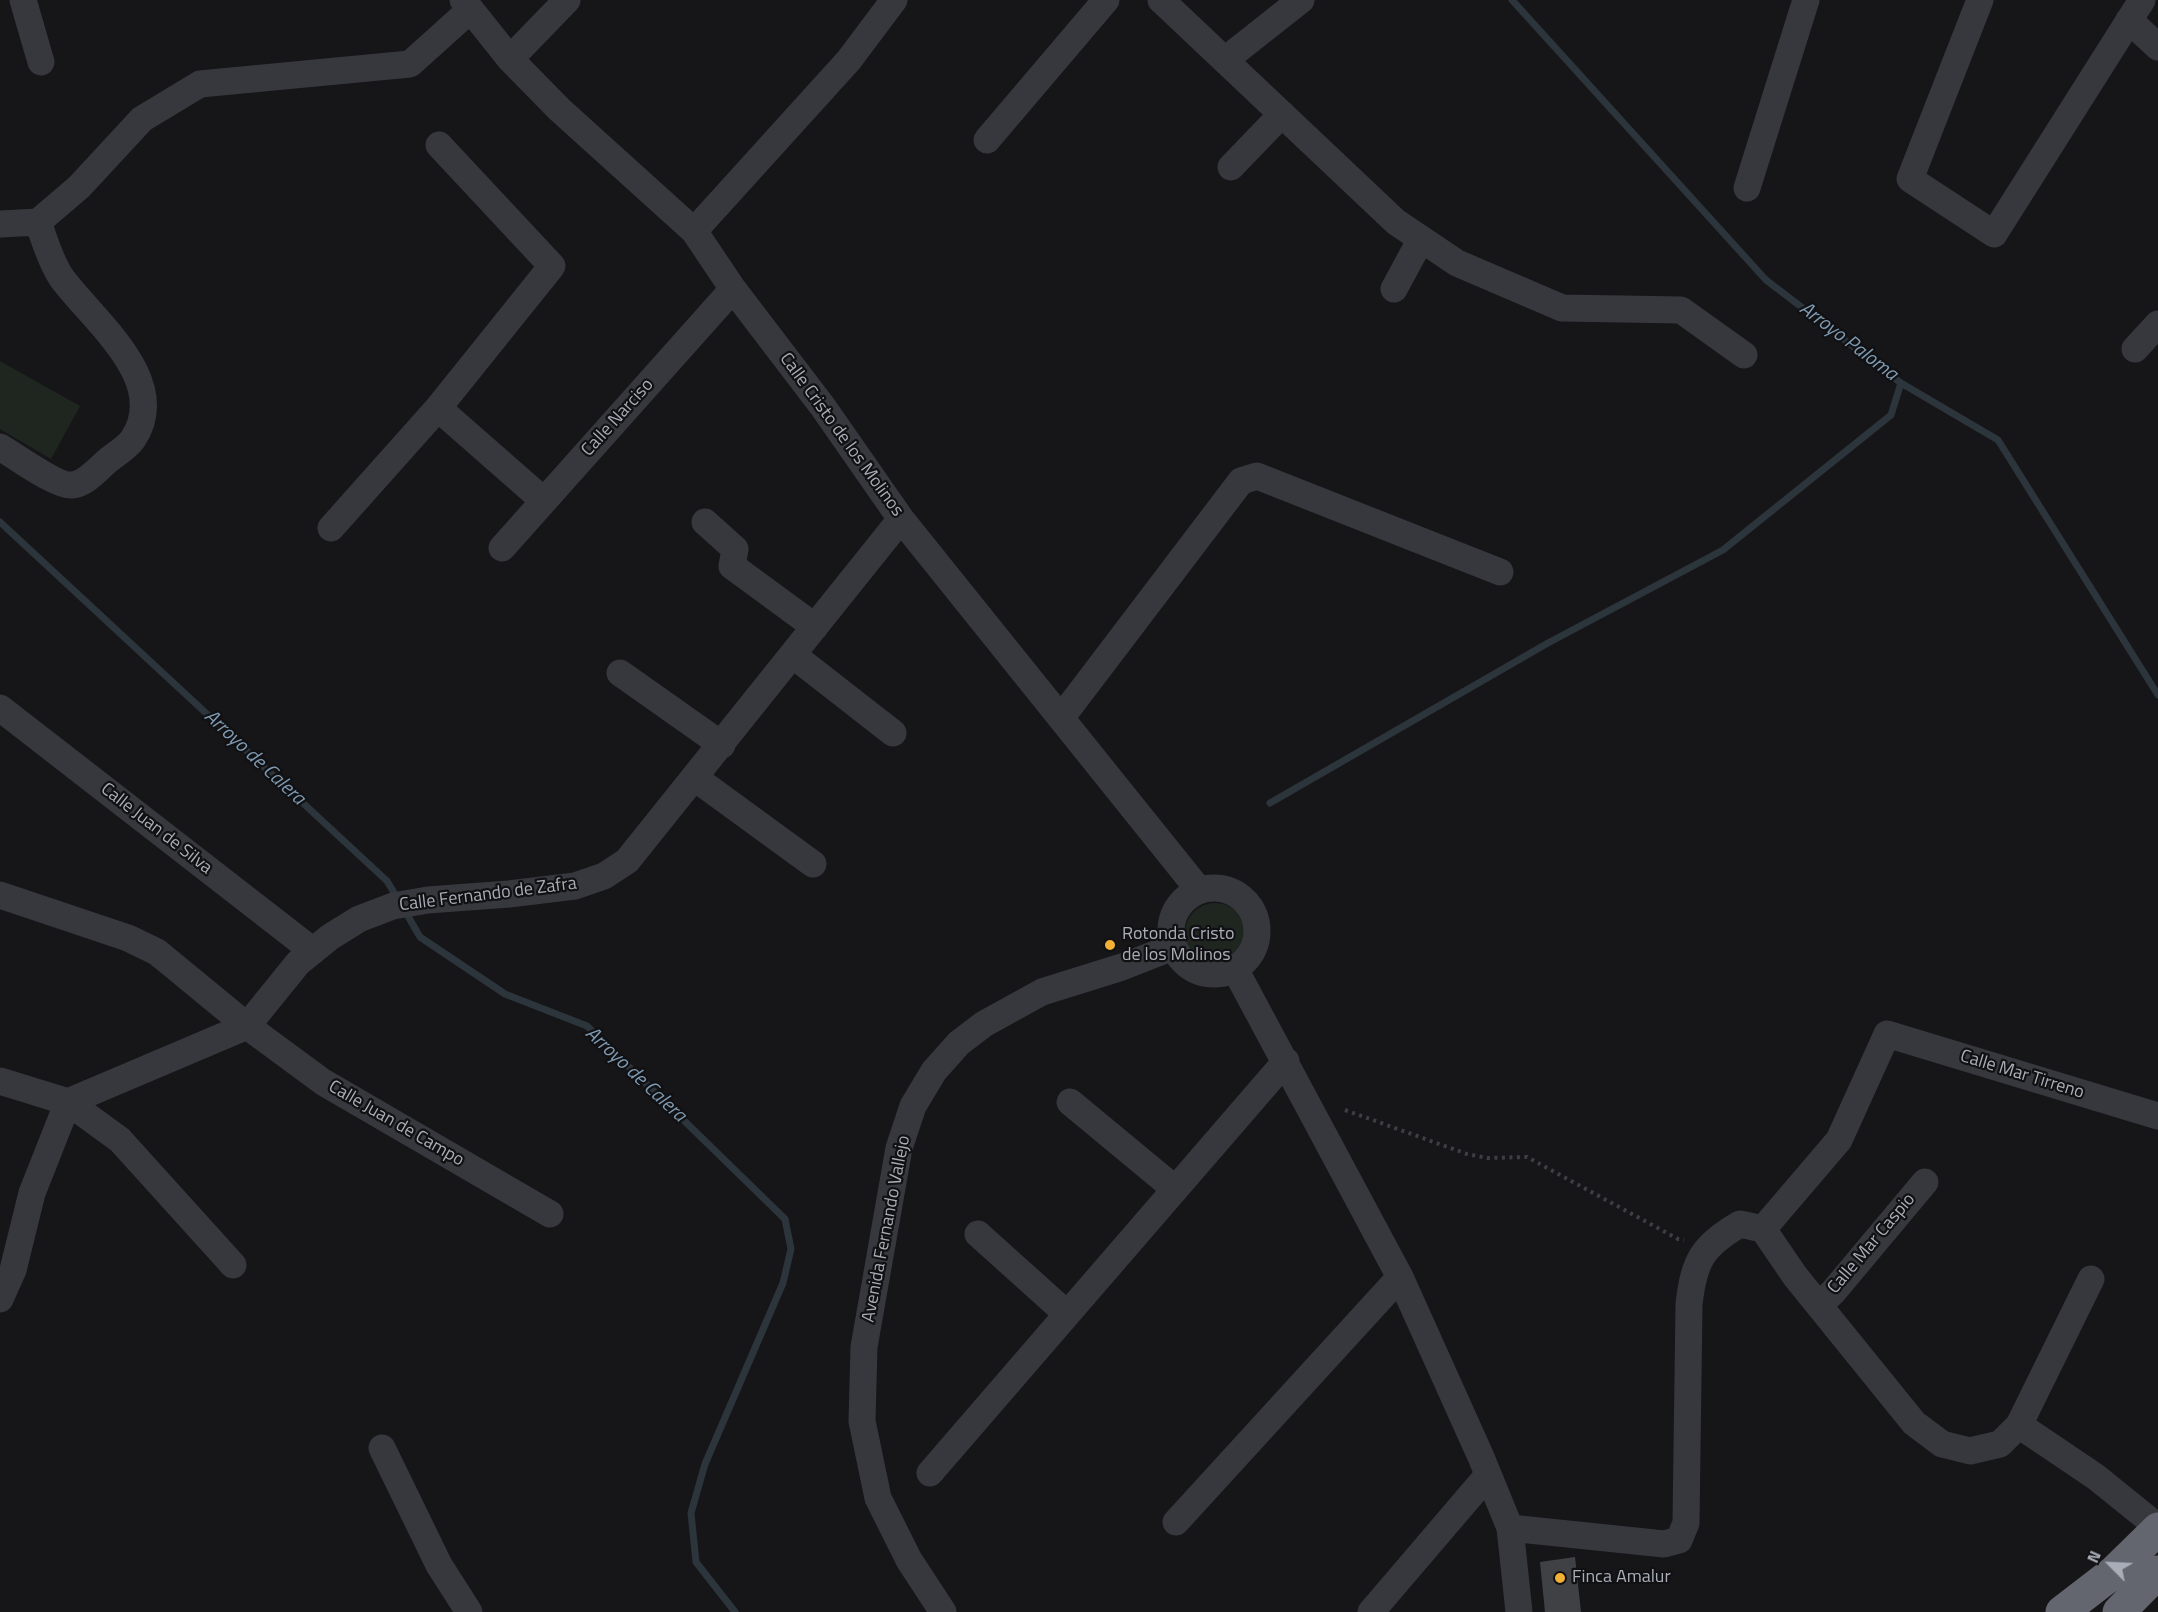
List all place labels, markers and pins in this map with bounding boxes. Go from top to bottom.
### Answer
place label: Rotonda Cristo de los Molinos [1122,924,1234,966]
marker: Rotonda Cristo de los Molinos [1103,938,1117,952]
place label: Finca Amalur [1572,1567,1671,1589]
marker: Finca Amalur [1553,1571,1567,1585]

